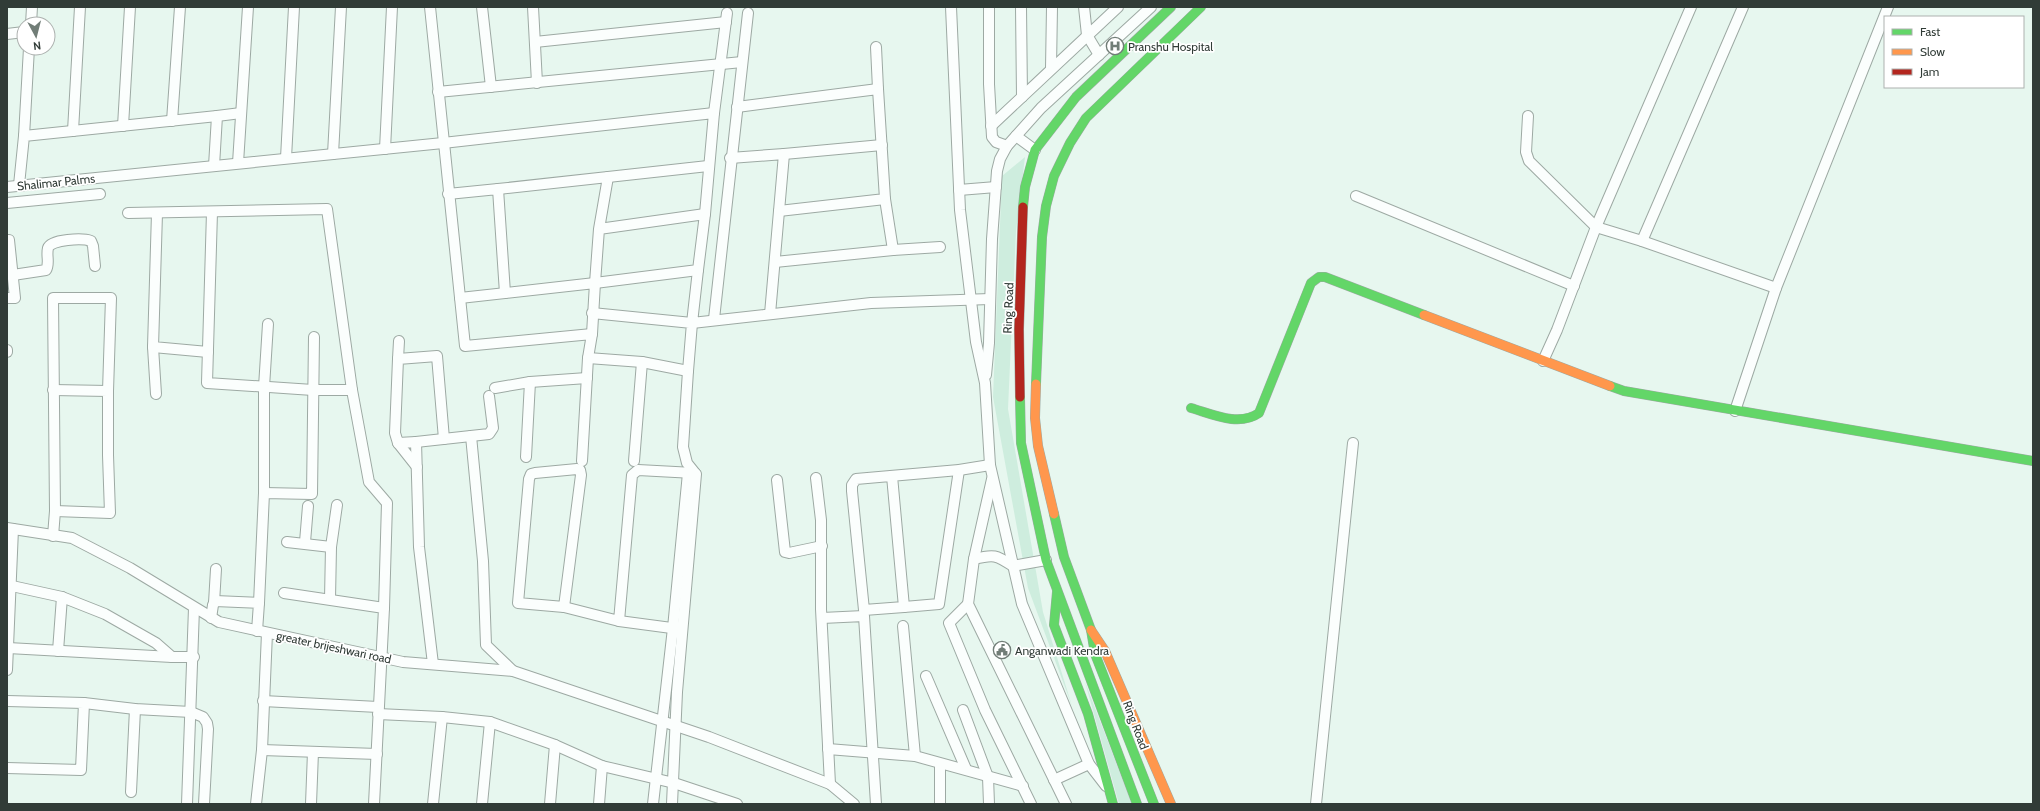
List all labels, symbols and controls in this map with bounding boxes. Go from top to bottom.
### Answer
north arrow [16,16,56,56]
legend [1884,16,2024,88]
text: Fast [1920,24,1940,39]
hospital icon: Pranshu Hospital [1105,36,1125,56]
text: N [33,39,42,53]
place label: Pranshu Hospital [1128,39,1213,54]
text: Slow [1920,44,1945,59]
text: Jam [1919,64,1939,79]
street label: Shalimar Palms [16,170,96,194]
street label: Ring Road [1000,282,1016,334]
street label: greater brijeshwari road [275,627,393,667]
public building icon: Anganwadi Kendra [992,640,1012,660]
place label: Anganwadi Kendra [1015,643,1109,658]
street label: Ring Road [1120,698,1152,752]

